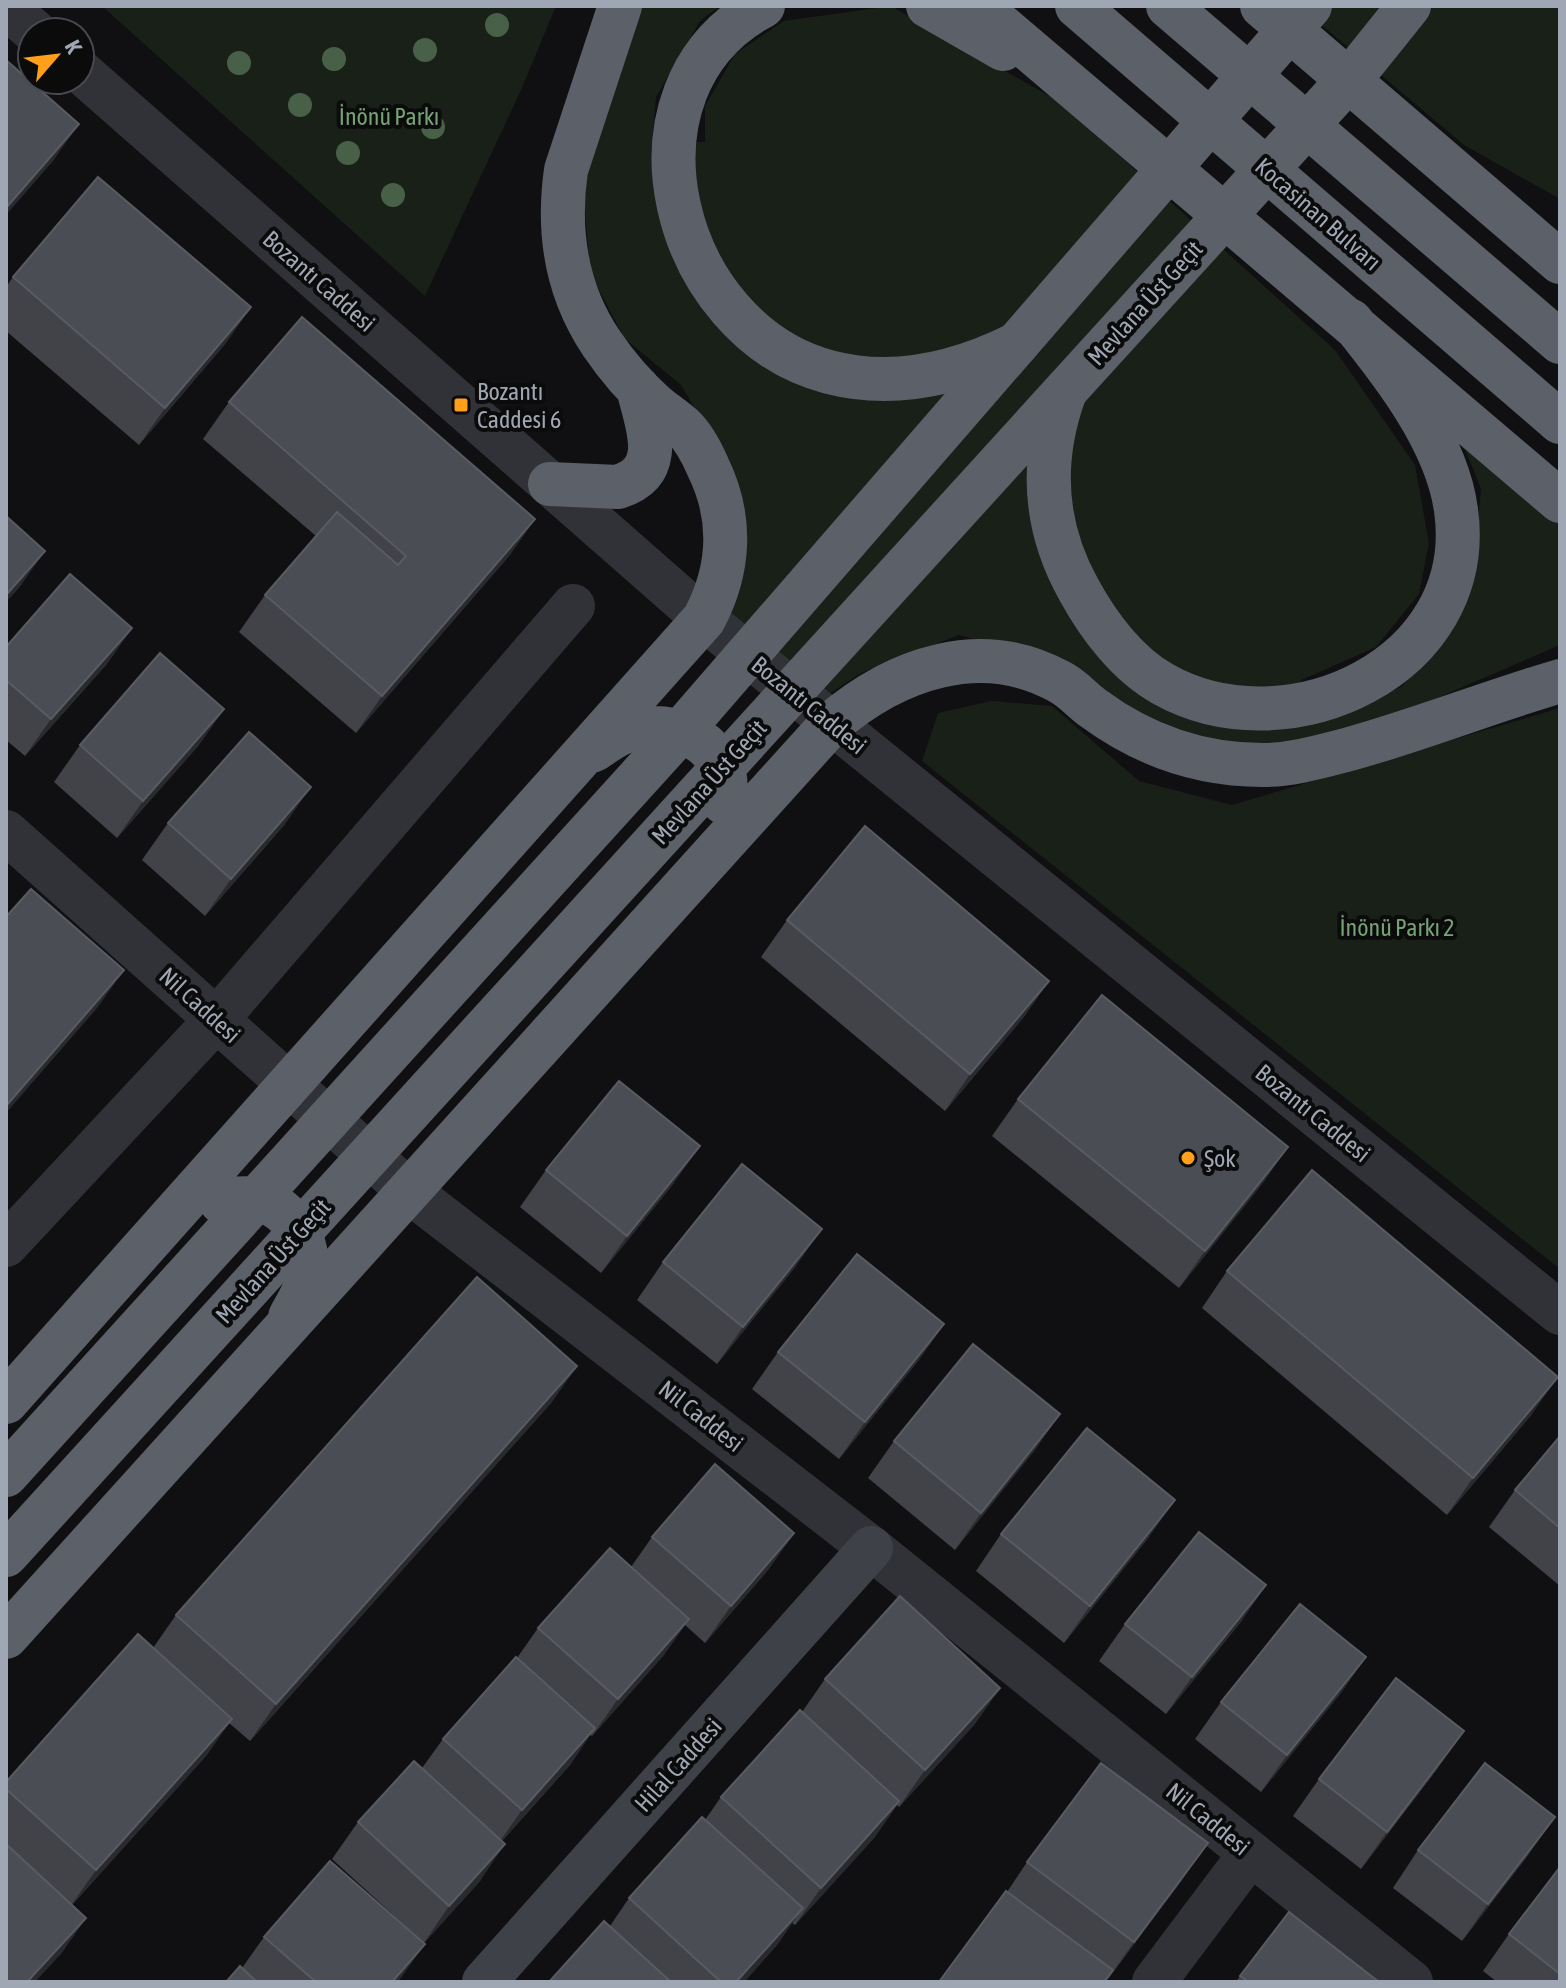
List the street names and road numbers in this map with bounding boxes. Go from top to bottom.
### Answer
street label: Kocasinan Bulvarı [1250,152,1386,276]
street label: Bozantı Caddesi [258,225,380,337]
street label: Mevlana Üst Geçit [1082,235,1208,371]
street label: Bozantı Caddesi [746,651,872,759]
street label: Mevlana Üst Geçit [646,714,772,850]
street label: Nil Caddesi [154,962,246,1048]
street label: Bozantı Caddesi [1250,1059,1376,1167]
street label: Mevlana Üst Geçit [210,1193,336,1329]
street label: Nil Caddesi [654,1375,748,1457]
street label: Hilal Caddesi [629,1713,727,1817]
street label: Nil Caddesi [1161,1777,1255,1861]

